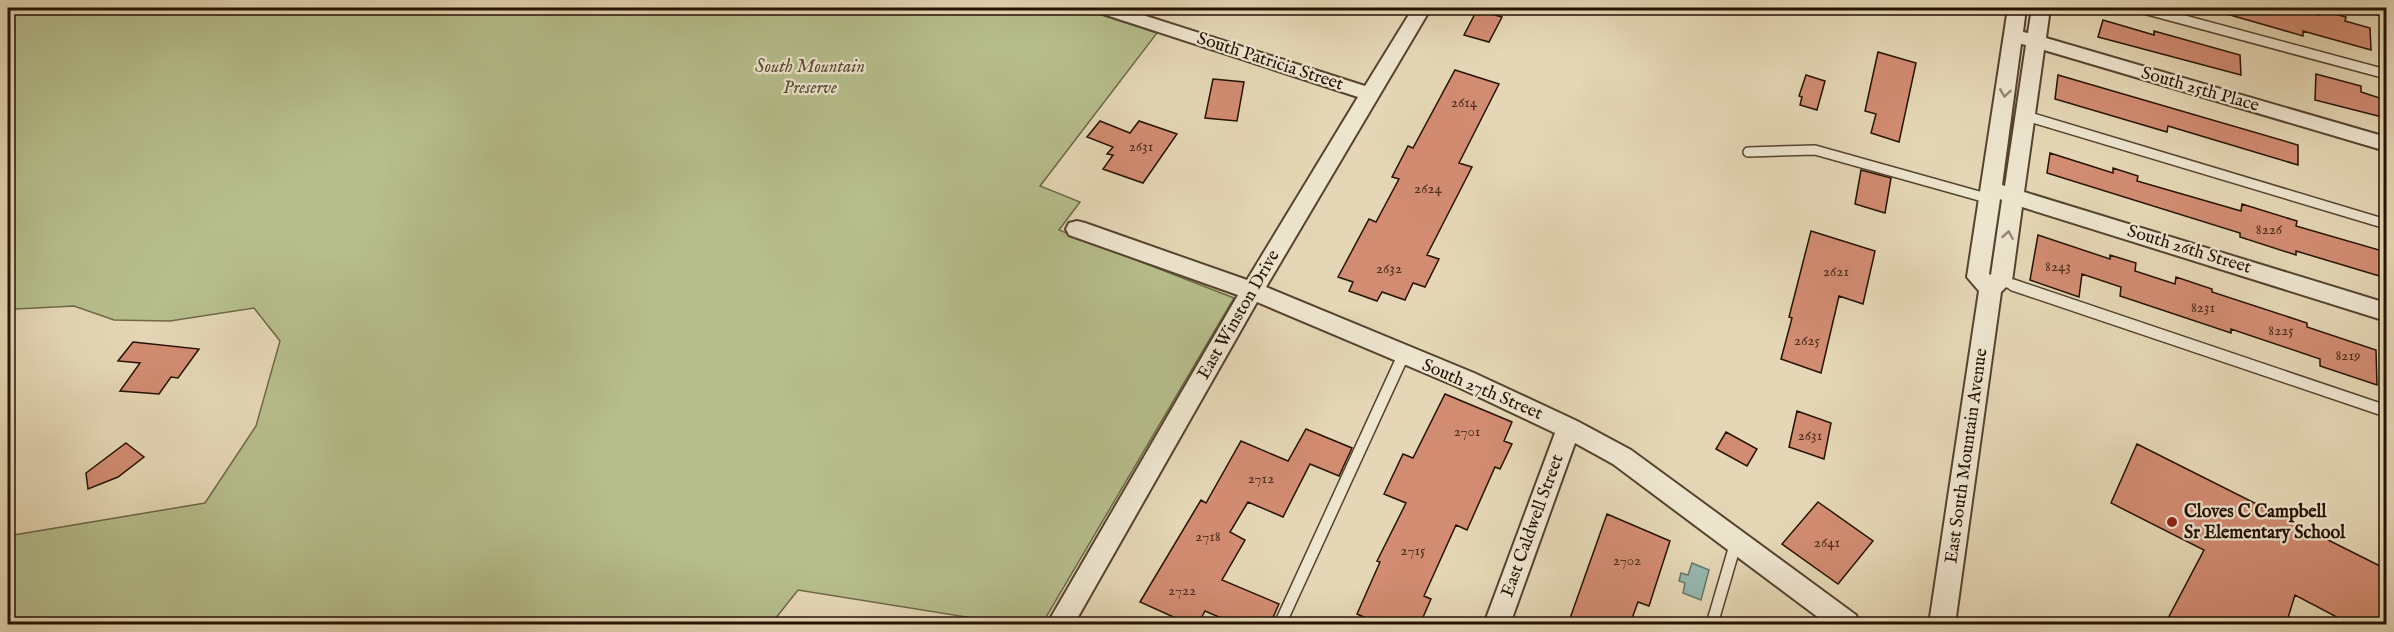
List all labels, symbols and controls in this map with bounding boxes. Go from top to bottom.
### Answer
street label: South Patricia Street [1194,28,1346,96]
park label: South Mountain Preserve [755,56,865,100]
street label: South 25th Place [2138,62,2262,118]
one-way arrow [1999,89,2012,98]
house number: 2614 [1451,93,1478,112]
house number: 2631 [1129,137,1153,156]
house number: 2624 [1414,179,1443,198]
street label: South 26th Street [2124,220,2254,280]
house number: 8226 [2256,220,2283,239]
one-way arrow [2001,230,2014,240]
street label: East Winston Drive [1193,246,1285,384]
house number: 8243 [2045,257,2071,276]
house number: 2632 [1376,259,1402,278]
house number: 2621 [1823,262,1849,281]
house number: 8231 [2191,298,2215,317]
house number: 8225 [2268,321,2294,340]
house number: 2625 [1794,331,1820,350]
house number: 8219 [2335,346,2361,365]
street label: East South Mountain Avenue [1941,347,1993,565]
street label: South 27th Street [1418,354,1546,426]
house number: 2701 [1454,422,1480,441]
house number: 2631 [1798,426,1822,445]
street label: East Caldwell Street [1497,452,1569,600]
house number: 2712 [1248,469,1274,488]
place label: Cloves C Campbell Sr Elementary School [2184,501,2346,545]
marker: Cloves C Campbell Sr Elementary School [2165,515,2179,529]
house number: 2718 [1195,527,1221,546]
house number: 2641 [1814,533,1840,552]
house number: 2715 [1401,541,1426,560]
house number: 2702 [1613,551,1641,570]
house number: 2722 [1168,581,1196,600]

